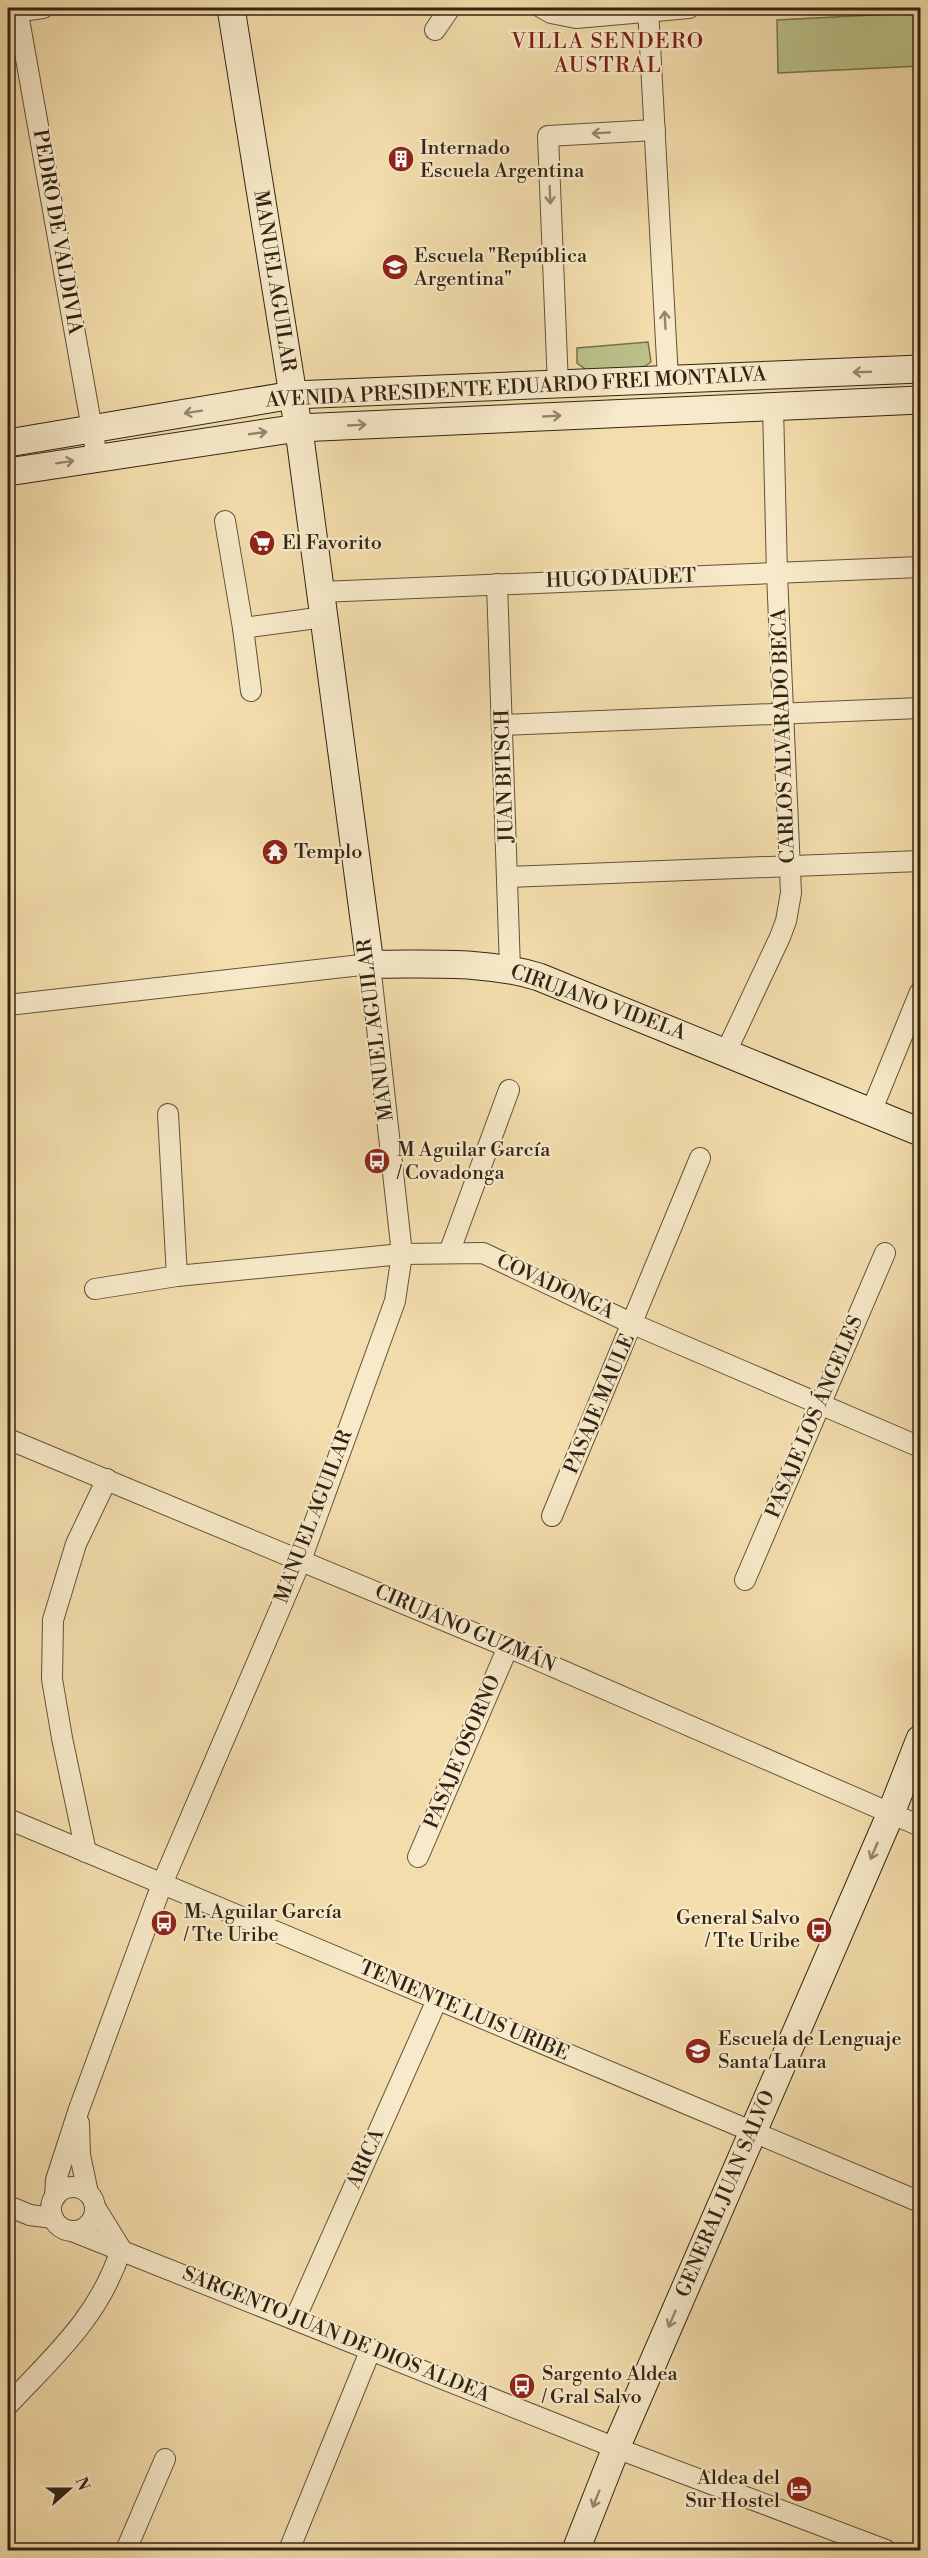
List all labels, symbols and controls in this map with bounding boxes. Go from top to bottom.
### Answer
district label: VILLA SENDERO AUSTRAL [510,29,705,79]
street label: PEDRO DE VALDIVIA [27,128,88,338]
one-way arrow [592,128,612,139]
place label: Internado Escuela Argentina [420,136,585,184]
building icon: Internado Escuela Argentina [386,144,416,174]
one-way arrow [545,184,556,204]
street label: MANUEL AGUILAR [247,188,301,375]
place label: Escuela "República Argentina" [413,244,588,292]
school or university icon: Escuela "República Argentina" [380,252,410,282]
one-way arrow [659,311,670,331]
street label: AVENIDA PRESIDENTE EDUARDO FREI MONTALVA [264,362,768,414]
one-way arrow [853,366,873,377]
one-way arrow [184,407,204,418]
one-way arrow [541,410,561,421]
one-way arrow [346,419,366,430]
one-way arrow [248,428,267,439]
one-way arrow [55,456,75,467]
supermarket icon: El Favorito [247,528,277,558]
place label: El Favorito [282,531,382,556]
street label: HUGO DAUDET [545,564,697,594]
street label: CARLOS ALVARADO BECA [767,607,801,864]
street label: JUAN BITSCH [490,709,520,844]
temple icon: Templo [260,837,290,867]
place label: Templo [294,840,363,865]
street label: MANUEL AGUILAR [352,936,400,1123]
street label: CIRUJANO VIDELA [507,960,690,1047]
place label: M Aguilar García / Covadonga [396,1138,551,1186]
bus stop icon: M Aguilar García / Covadonga [362,1146,392,1176]
street label: COVADONGA [492,1249,619,1326]
street label: PASAJE LOS ÁNGELES [760,1312,869,1522]
street label: PASAJE MAULE [559,1330,641,1478]
street label: MANUEL AGUILAR [269,1426,359,1607]
street label: CIRUJANO GUZMÁN [371,1579,560,1678]
street label: PASAJE OSORNO [419,1671,507,1833]
one-way arrow [868,1841,879,1860]
place label: M. Aguilar García / Tte Uribe [183,1900,343,1948]
place label: General Salvo / Tte Uribe [676,1906,800,1954]
bus stop icon: M. Aguilar García / Tte Uribe [149,1908,179,1938]
bus stop icon: General Salvo / Tte Uribe [804,1915,834,1945]
street label: TENIENTE LUIS URIBE [355,1955,573,2067]
place label: Escuela de Lenguaje Santa Laura [718,2027,902,2075]
school or university icon: Escuela de Lenguaje Santa Laura [683,2036,713,2066]
street label: GENERAL JUAN SALVO [671,2087,781,2301]
street label: ARICA [341,2124,391,2194]
street label: SARGENTO JUAN DE DIOS ALDEA [179,2262,495,2409]
one-way arrow [666,2309,677,2328]
place label: Sargento Aldea / Gral Salvo [541,2362,679,2410]
bus stop icon: Sargento Aldea / Gral Salvo [507,2371,537,2401]
north arrow [39,2459,99,2519]
place label: Aldea del Sur Hostel [685,2466,780,2514]
text: N [70,2474,94,2494]
hotel icon: Aldea del Sur Hostel [784,2474,814,2504]
one-way arrow [590,2490,601,2508]

